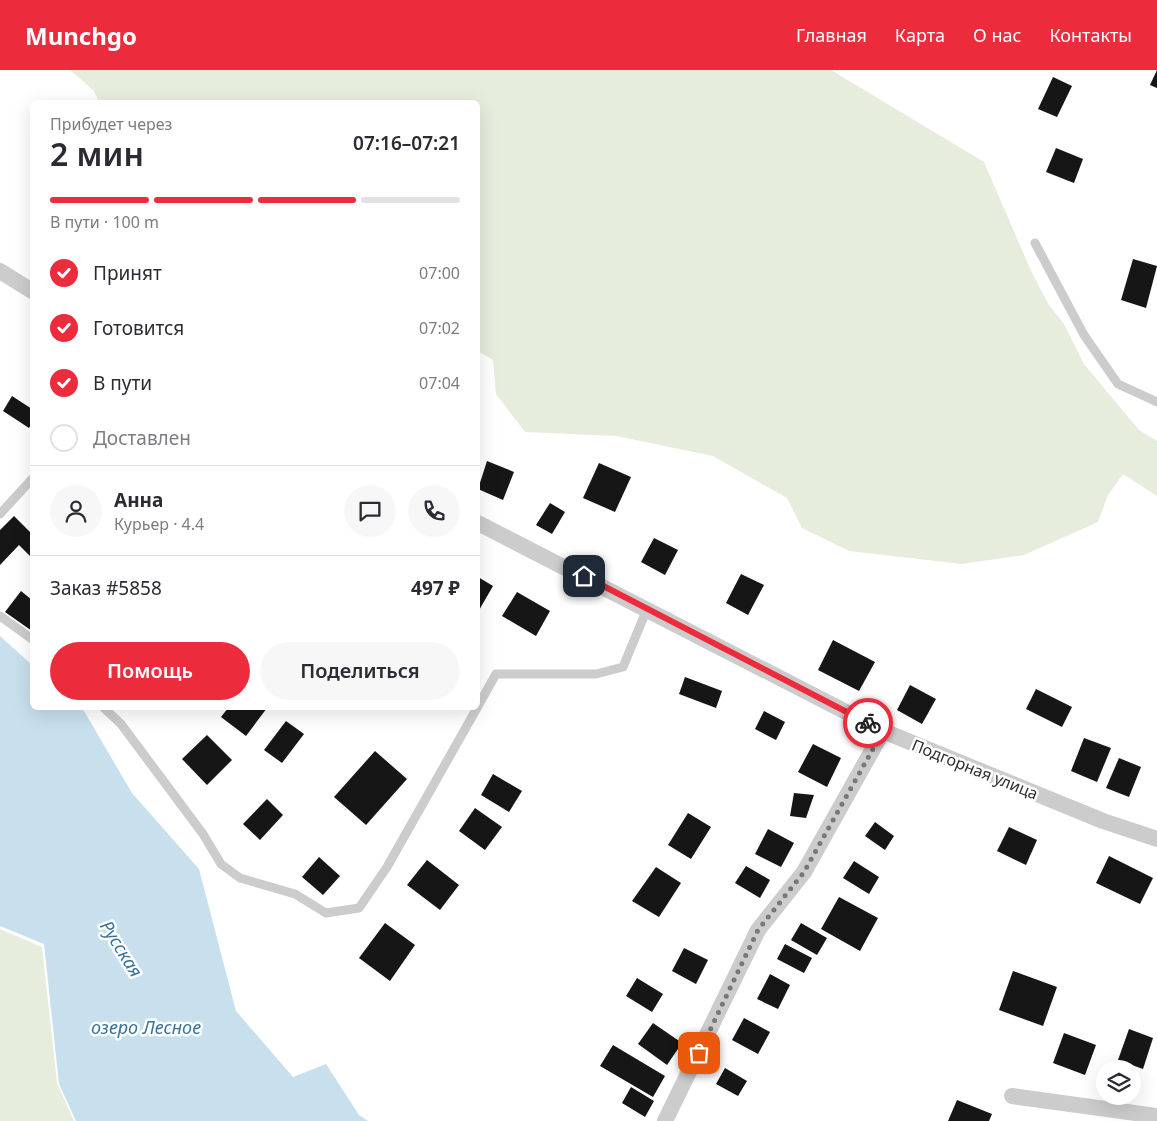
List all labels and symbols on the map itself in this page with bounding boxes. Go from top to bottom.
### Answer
pin [563,555,605,597]
courier [843,698,893,748]
street label: Подгорная улица [909,734,1041,804]
water label: Русская [95,916,149,981]
water label: озеро Лесное [91,1015,201,1039]
pin [678,1032,720,1074]

